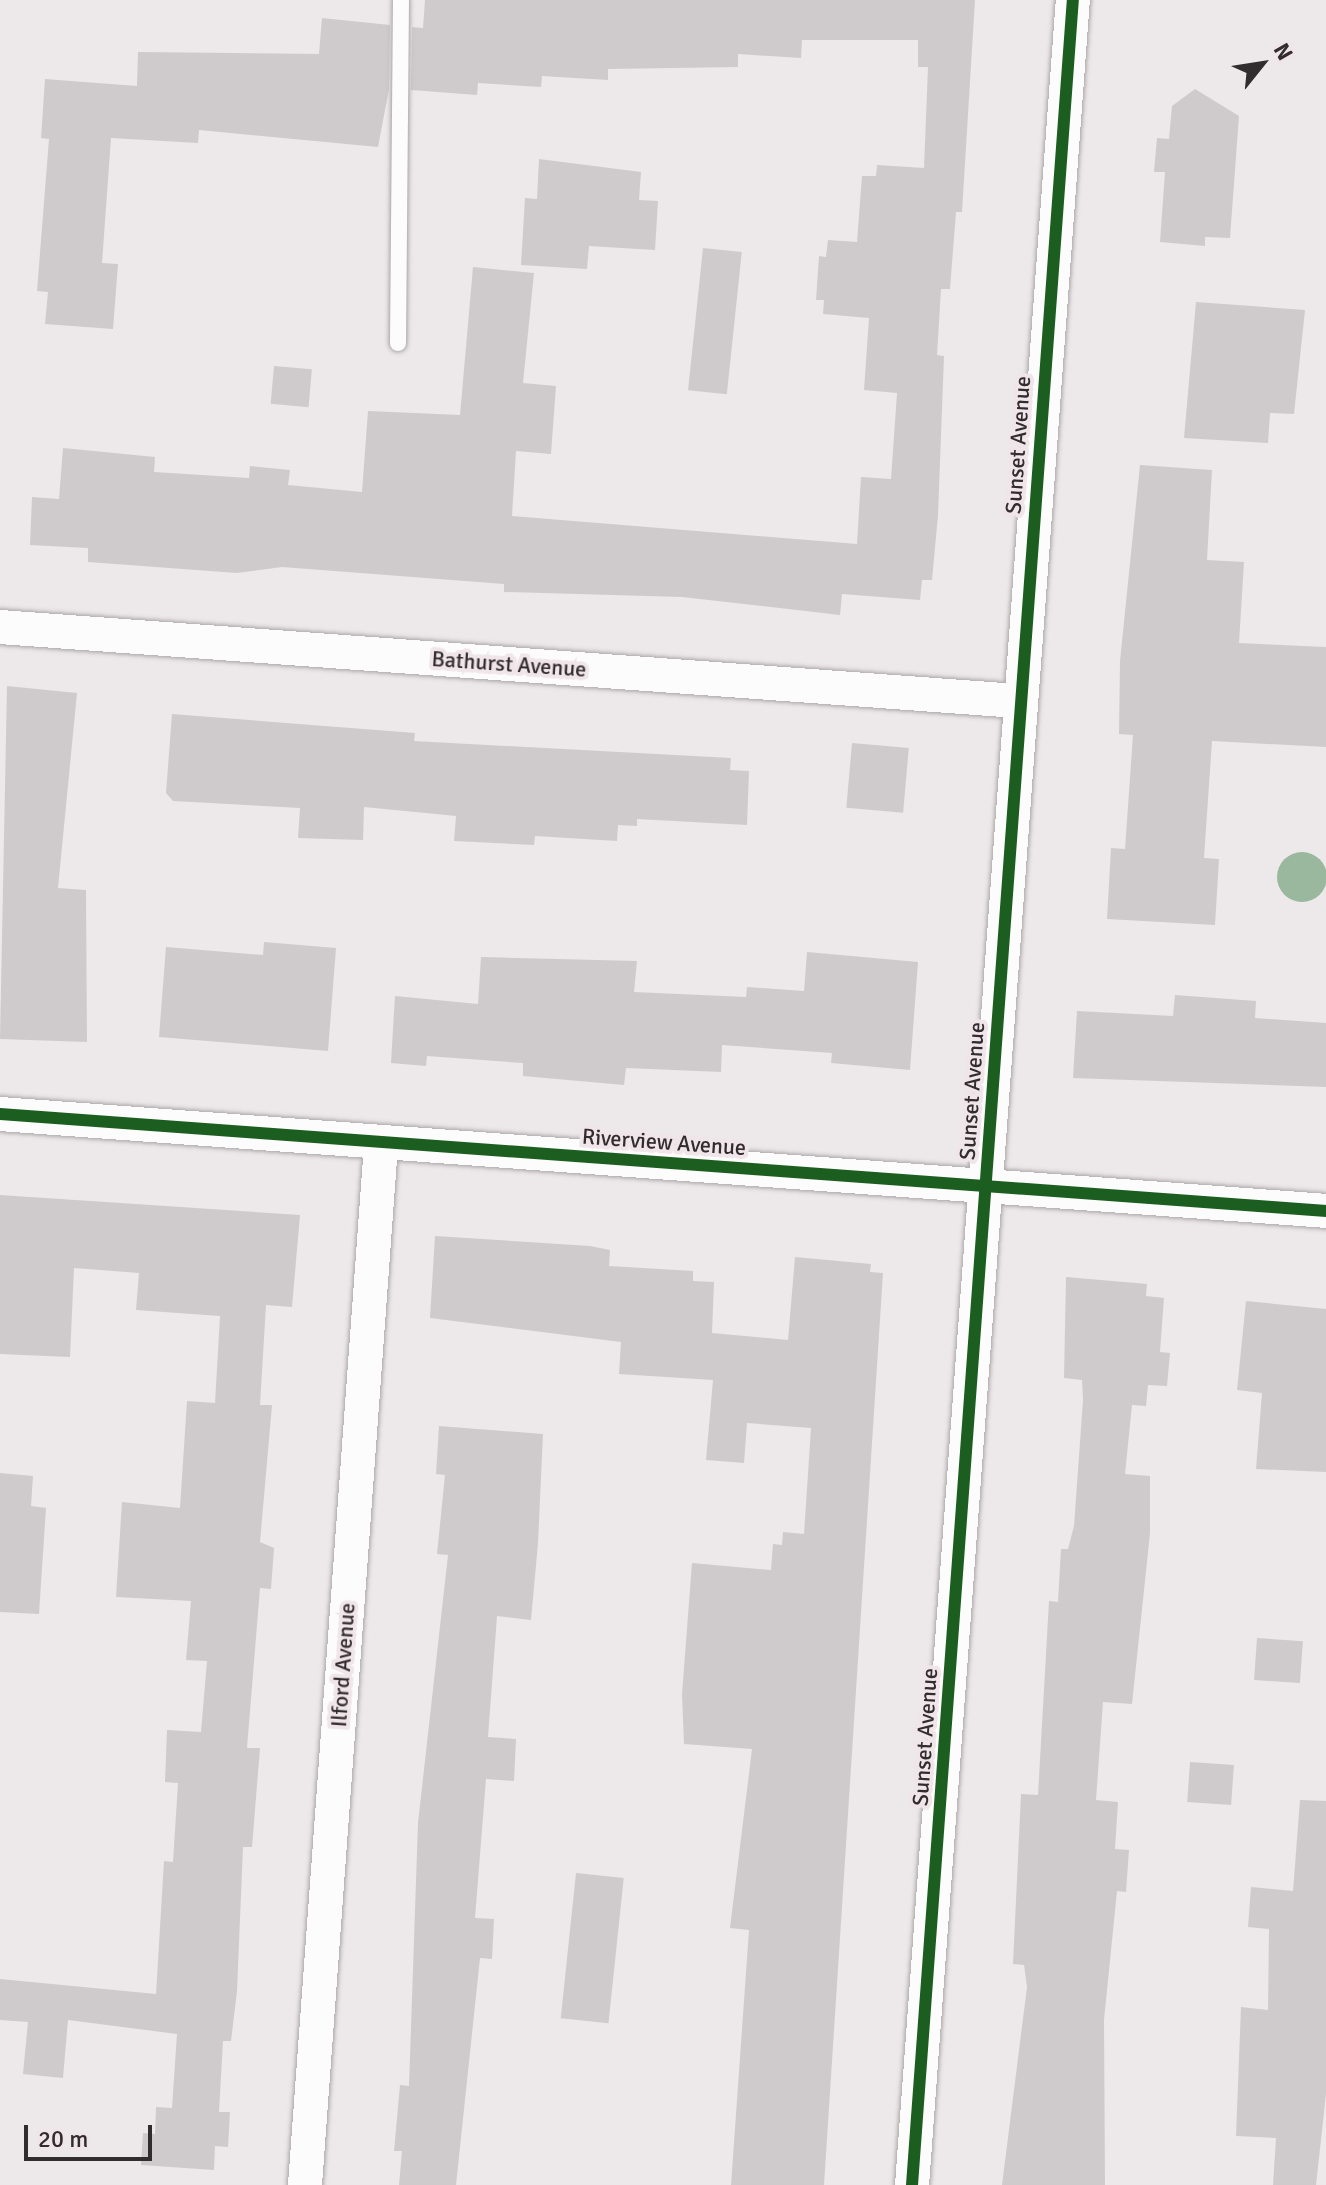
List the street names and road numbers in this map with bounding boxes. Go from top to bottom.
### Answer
street label: Sunset Avenue [1000,375,1036,515]
street label: Bathurst Avenue [431,645,587,683]
street label: Sunset Avenue [954,1021,990,1161]
street label: Riverview Avenue [581,1123,747,1161]
street label: Ilford Avenue [325,1602,361,1728]
street label: Sunset Avenue [907,1667,943,1807]

